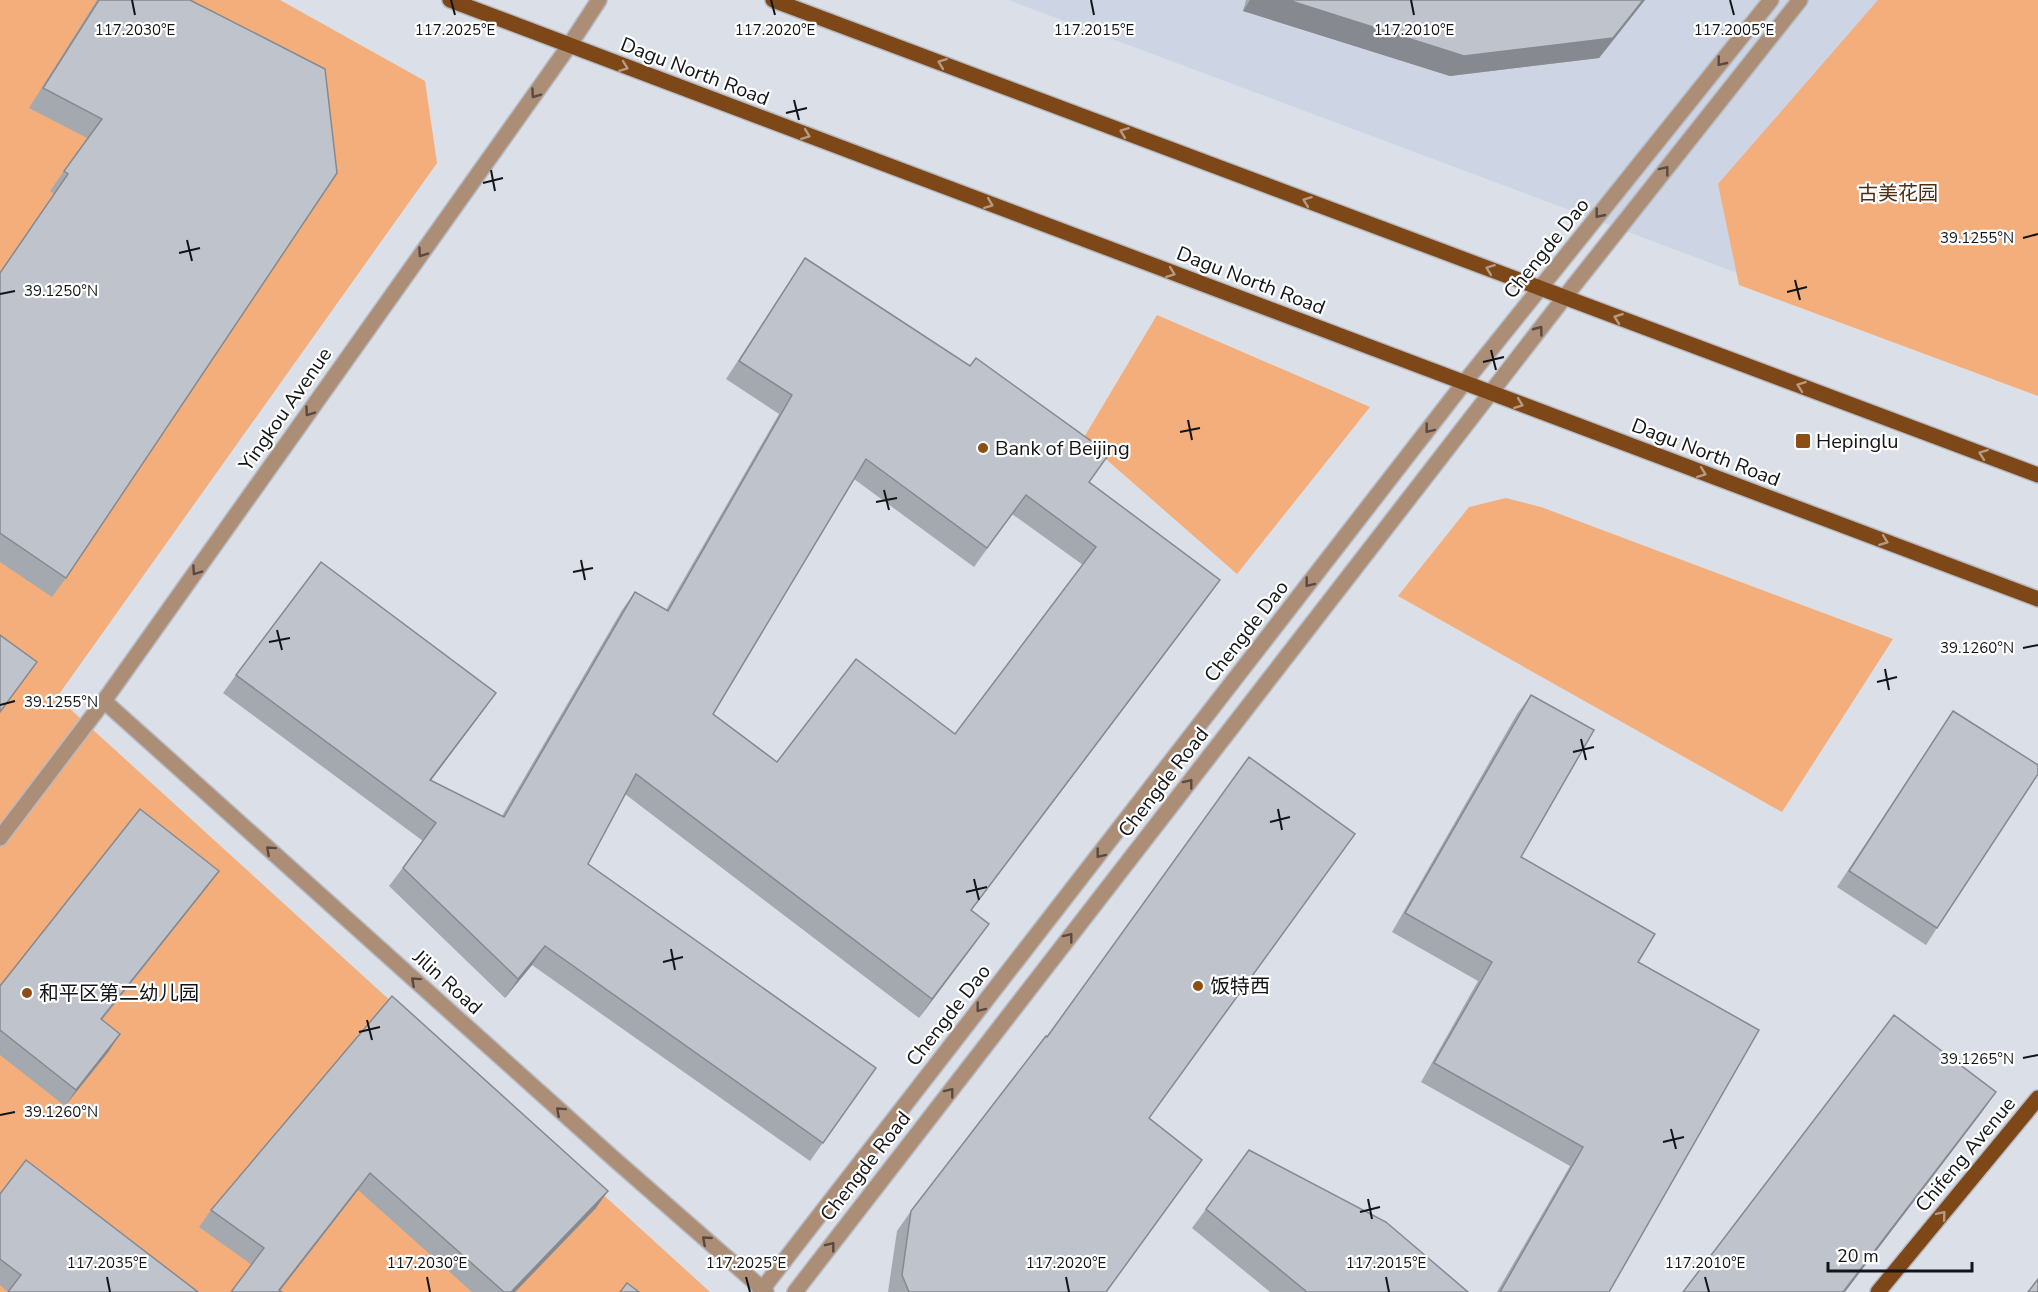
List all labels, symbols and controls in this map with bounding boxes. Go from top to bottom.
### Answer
text: 117.2030°E [95,20,175,40]
text: 117.2025°E [415,20,495,40]
text: 117.2020°E [735,20,815,40]
text: 117.2015°E [1054,20,1134,40]
text: 117.2010°E [1374,20,1454,40]
text: 117.2005°E [1694,20,1774,40]
street label: Dagu North Road [617,31,773,112]
one-way arrow [1718,55,1729,66]
one-way arrow [937,58,948,71]
one-way arrow [618,60,629,72]
one-way arrow [531,87,542,98]
one-way arrow [1120,127,1131,139]
one-way arrow [800,128,811,141]
one-way arrow [1658,165,1669,176]
park label: 古美花园 [1858,180,1938,207]
street label: Chengde Dao [1497,192,1595,304]
one-way arrow [1302,195,1313,208]
one-way arrow [983,197,994,209]
one-way arrow [1596,208,1607,219]
text: 39.1255°N [1940,228,2014,248]
street label: Dagu North Road [1173,240,1329,321]
one-way arrow [418,246,429,257]
one-way arrow [1485,264,1496,276]
one-way arrow [1165,265,1176,278]
text: 39.1250°N [24,281,98,301]
one-way arrow [1613,313,1624,325]
one-way arrow [1531,326,1542,337]
street label: Yingkou Avenue [232,342,338,477]
one-way arrow [1796,381,1807,393]
one-way arrow [1513,397,1524,409]
one-way arrow [305,405,316,416]
street label: Dagu North Road [1628,412,1784,493]
one-way arrow [1425,422,1436,433]
place label: Hepinglu [1816,428,1898,455]
marker: Hepinglu [1794,432,1812,450]
place label: Bank of Beijing [995,435,1130,462]
marker: Bank of Beijing [976,441,990,455]
one-way arrow [1978,449,1989,462]
one-way arrow [1696,465,1706,478]
one-way arrow [1878,534,1889,547]
one-way arrow [192,564,203,575]
street label: Chengde Dao [1198,575,1295,688]
one-way arrow [1306,577,1317,588]
text: 39.1260°N [1940,638,2014,658]
text: 39.1255°N [24,692,98,712]
street label: Chengde Road [1112,722,1215,843]
one-way arrow [1181,779,1192,790]
one-way arrow [266,846,277,857]
one-way arrow [1096,847,1107,858]
one-way arrow [1062,933,1073,944]
street label: Jilin Road [406,943,488,1021]
street label: Chengde Dao [900,959,997,1072]
place label: 饭特西 [1210,973,1270,1000]
one-way arrow [411,977,422,988]
marker: 饭特西 [1191,979,1205,993]
place label: 和平区第二幼儿园 [39,980,199,1007]
marker: 和平区第二幼儿园 [20,986,34,1000]
one-way arrow [977,1001,988,1012]
text: 39.1265°N [1940,1049,2014,1069]
one-way arrow [943,1087,954,1098]
street label: Chifeng Avenue [1909,1091,2022,1218]
text: 39.1260°N [24,1102,98,1122]
street label: Chengde Road [814,1106,917,1227]
one-way arrow [556,1107,567,1118]
one-way arrow [1934,1210,1945,1221]
scale bar [1828,1235,1972,1273]
one-way arrow [702,1236,713,1247]
one-way arrow [823,1241,834,1252]
text: 20 m [1837,1244,1879,1268]
text: 117.2035°E [67,1253,147,1273]
text: 117.2030°E [387,1253,467,1273]
text: 117.2025°E [706,1253,786,1273]
text: 117.2020°E [1026,1253,1106,1273]
text: 117.2015°E [1346,1253,1426,1273]
text: 117.2010°E [1665,1253,1745,1273]

